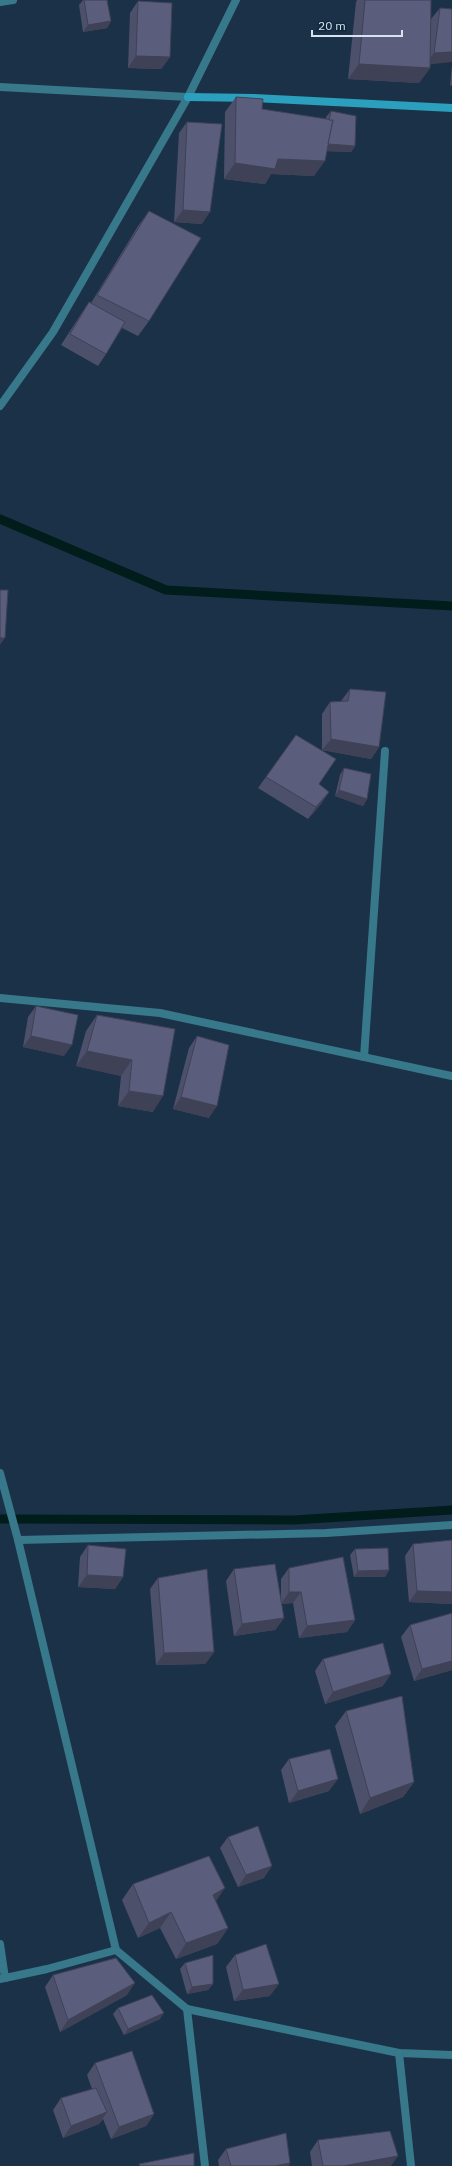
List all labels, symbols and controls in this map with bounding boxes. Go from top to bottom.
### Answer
scale bar [312,12,402,38]
text: 20 m [318,18,346,33]

